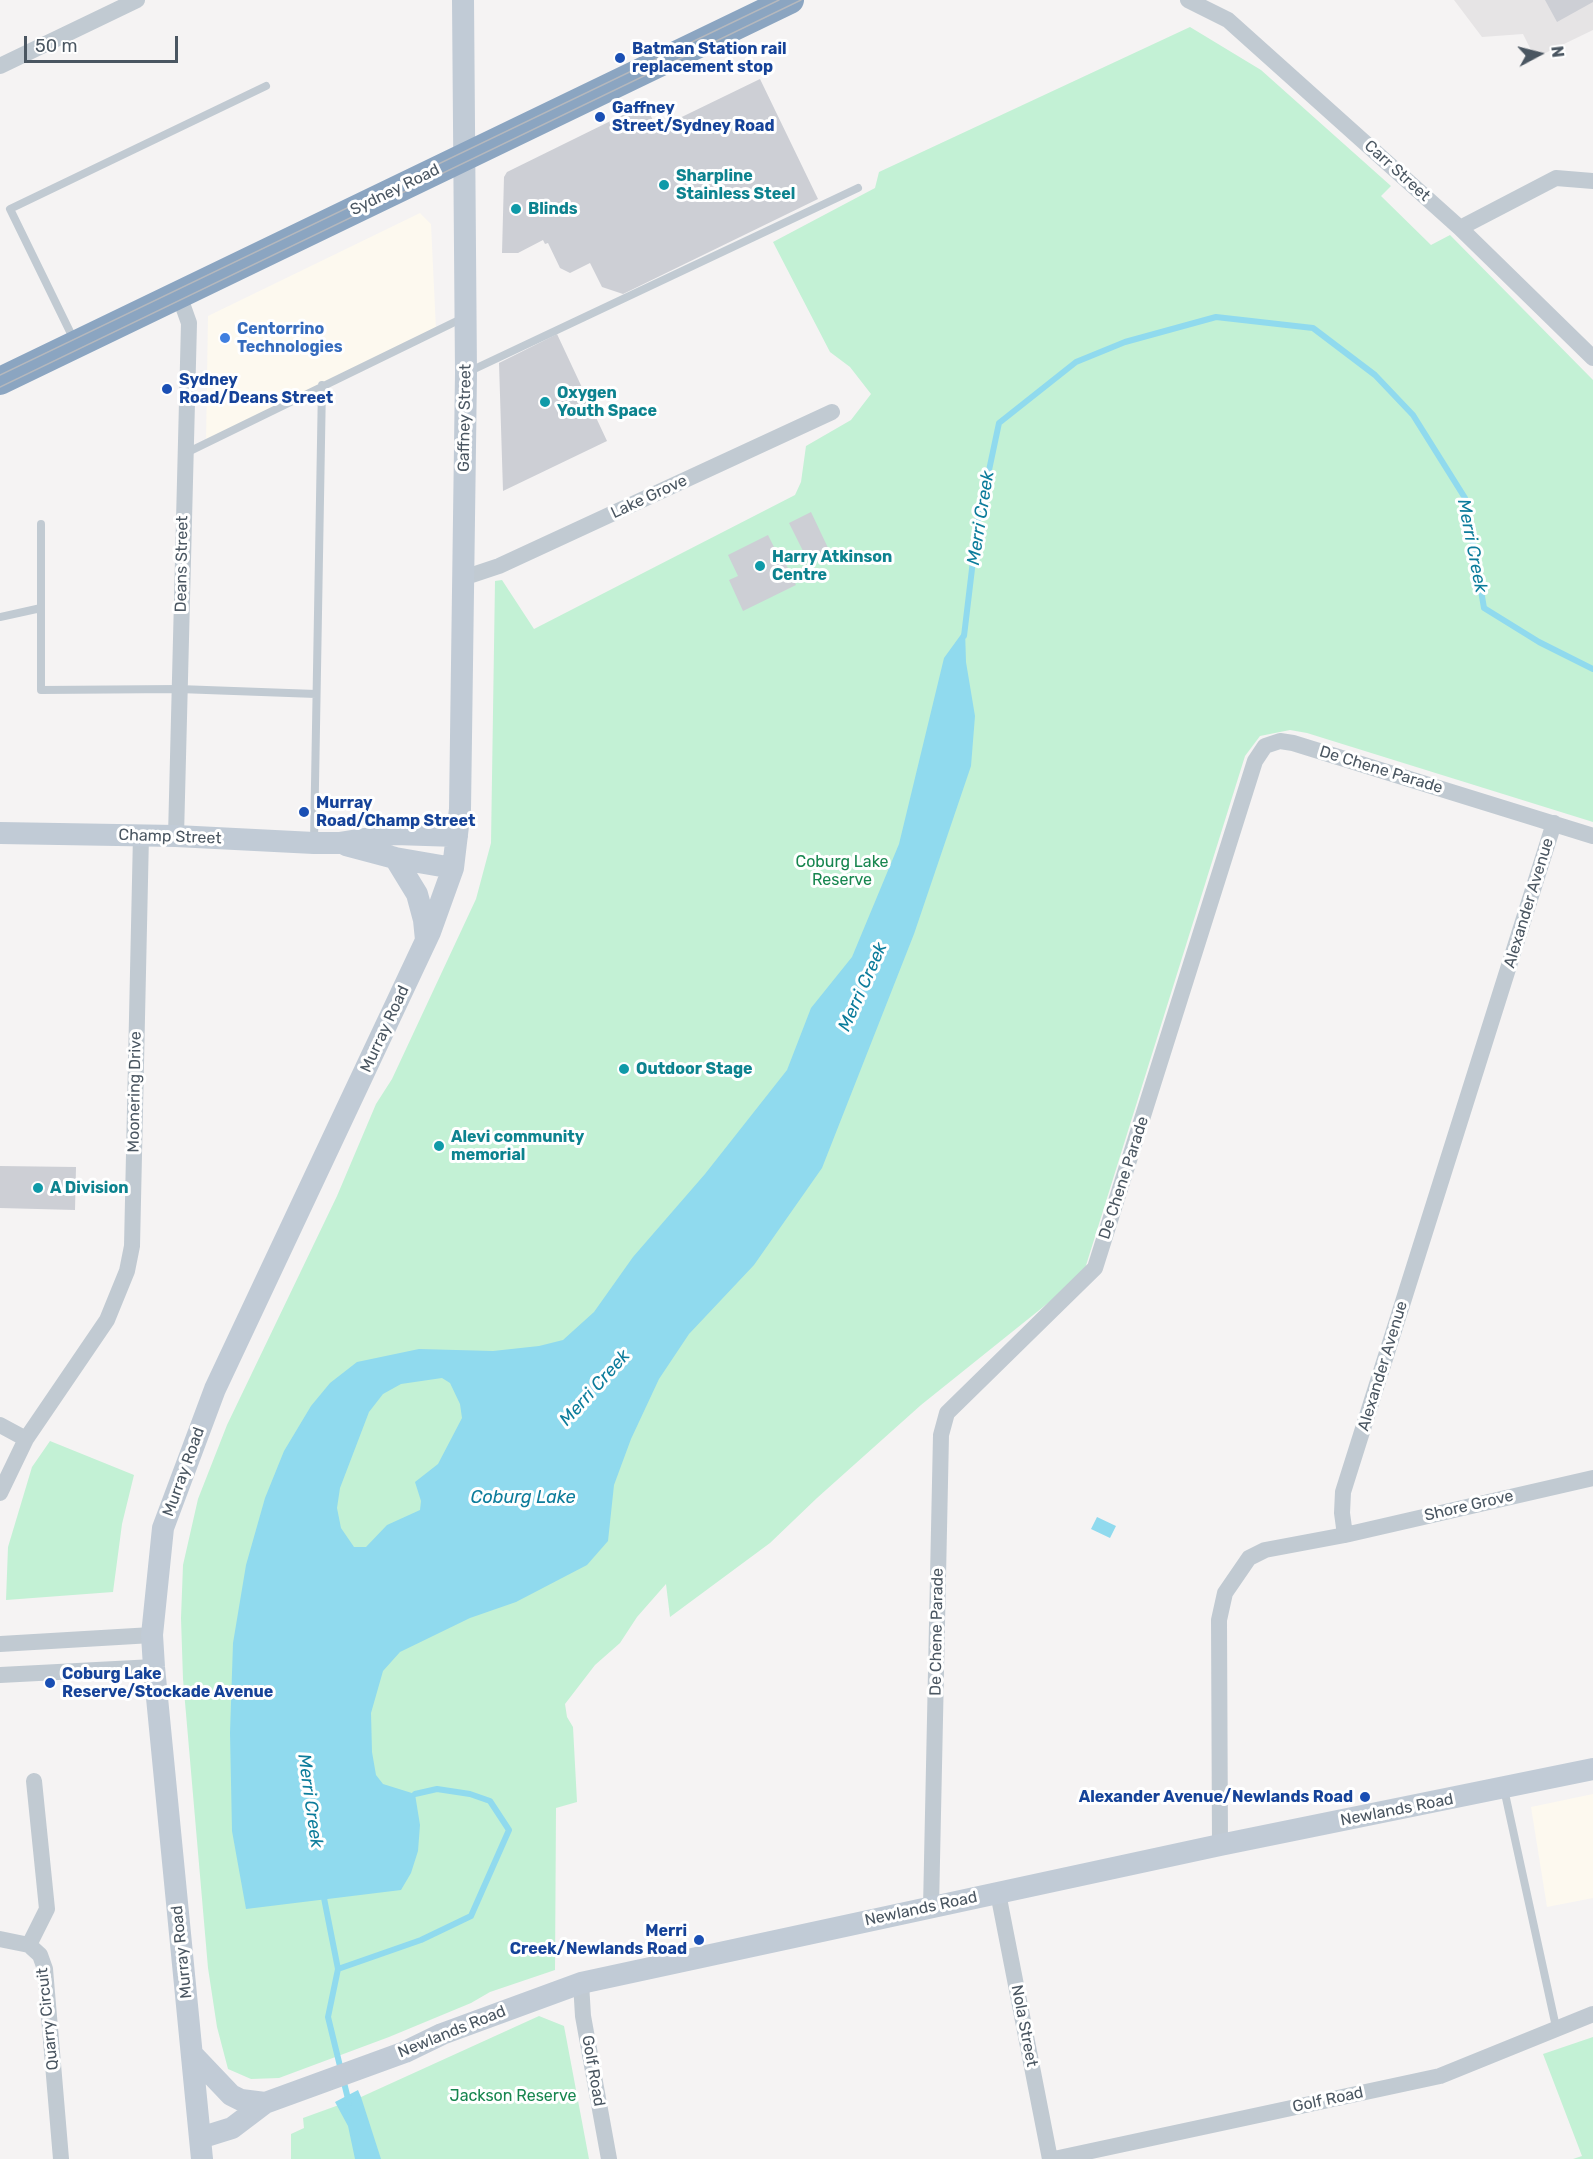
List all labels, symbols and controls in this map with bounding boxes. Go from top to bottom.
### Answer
scale bar [27,24,182,62]
north arrow [1509,24,1569,84]
text: 50 m [35,35,78,57]
place label: Batman Station rail replacement stop [632,39,787,77]
text: N [1547,45,1567,59]
marker: Batman Station rail replacement stop [613,51,627,65]
place label: Gaffney Street/Sydney Road [612,98,775,136]
marker: Gaffney Street/Sydney Road [593,110,607,124]
street label: Carr Street [1360,136,1434,206]
street label: Sydney Road [347,160,443,220]
place label: Sharpline Stainless Steel [676,166,795,204]
marker: Sharpline Stainless Steel [657,178,671,192]
place label: Blinds [528,199,578,219]
marker: Blinds [509,202,523,216]
place label: Centorrino Technologies [237,319,342,357]
marker: Centorrino Technologies [218,331,232,345]
street label: Gaffney Street [454,364,476,472]
place label: Sydney Road/Deans Street [179,370,333,408]
marker: Sydney Road/Deans Street [160,382,174,396]
place label: Oxygen Youth Space [557,383,657,421]
marker: Oxygen Youth Space [538,395,552,409]
water label: Merri Creek [963,469,999,567]
street label: Lake Grove [608,471,690,523]
water label: Merri Creek [1452,497,1492,595]
street label: Deans Street [172,515,192,613]
place label: Harry Atkinson Centre [772,547,892,585]
marker: Harry Atkinson Centre [753,559,767,573]
street label: De Chene Parade [1317,742,1445,798]
place label: Murray Road/Champ Street [316,793,475,831]
marker: Murray Road/Champ Street [297,805,311,819]
street label: Champ Street [118,826,222,848]
street label: Alexander Avenue [1500,836,1558,970]
park label: Coburg Lake Reserve [795,852,889,890]
water label: Merri Creek [834,939,892,1035]
street label: Murray Road [357,982,413,1076]
street label: Moonering Drive [124,1031,146,1153]
place label: Outdoor Stage [636,1059,753,1079]
marker: Outdoor Stage [617,1062,631,1076]
street label: De Chene Parade [1095,1114,1153,1242]
place label: Alevi community memorial [451,1127,584,1165]
marker: Alevi community memorial [432,1139,446,1153]
place label: A Division [50,1178,128,1198]
marker: A Division [31,1181,45,1195]
street label: Alexander Avenue [1354,1299,1412,1433]
water label: Merri Creek [555,1345,635,1431]
street label: Murray Road [159,1425,209,1519]
street label: Shore Grove [1423,1486,1515,1526]
water label: Coburg Lake [470,1487,576,1509]
street label: De Chene Parade [926,1568,948,1696]
place label: Coburg Lake Reserve/Stockade Avenue [62,1664,273,1702]
marker: Coburg Lake Reserve/Stockade Avenue [43,1676,57,1690]
water label: Merri Creek [293,1752,327,1850]
place label: Alexander Avenue/Newlands Road [1079,1787,1353,1807]
street label: Newlands Road [1339,1790,1455,1830]
marker: Alexander Avenue/Newlands Road [1358,1790,1372,1804]
street label: Newlands Road [863,1888,979,1930]
street label: Murray Road [168,1904,196,2000]
place label: Merri Creek/Newlands Road [510,1921,687,1959]
marker: Merri Creek/Newlands Road [692,1933,706,1947]
street label: Quarry Circuit [33,1967,63,2071]
street label: Nola Street [1007,1983,1041,2069]
street label: Newlands Road [395,2002,509,2062]
street label: Golf Road [577,2034,609,2108]
street label: Golf Road [1291,2083,1365,2117]
park label: Jackson Reserve [450,2086,576,2106]

